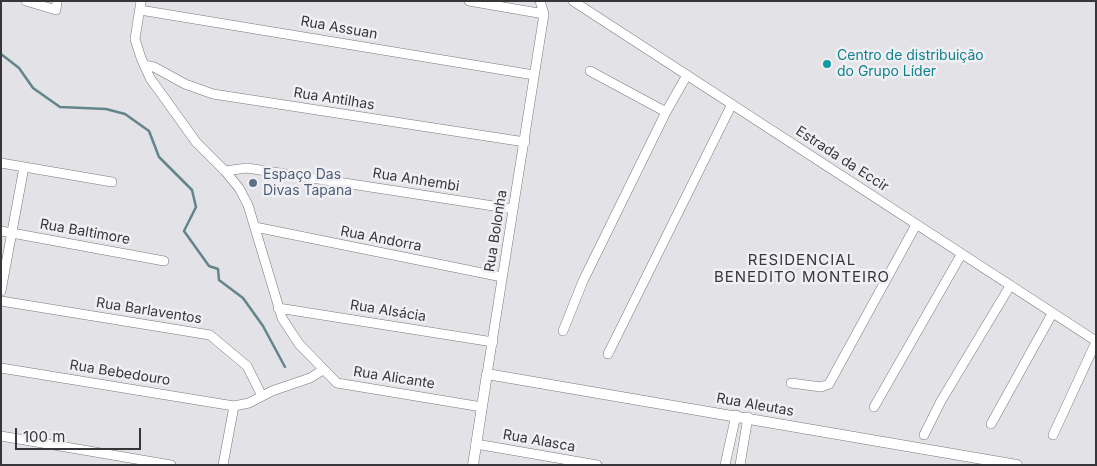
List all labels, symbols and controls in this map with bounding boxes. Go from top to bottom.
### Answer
street label: Rua Assuan [299,13,379,43]
place label: Centro de distribuição do Grupo Líder [837,48,984,80]
marker: Centro de distribuição do Grupo Líder [821,58,833,70]
street label: Rua Antilhas [292,84,376,114]
street label: Estrada da Eccir [792,123,892,195]
street label: Rua Anhembi [371,165,461,195]
place label: Espaço Das Divas Tapana [263,167,352,200]
marker: Espaço Das Divas Tapana [247,177,259,189]
street label: Rua Bolonha [481,189,511,273]
street label: Rua Baltimore [38,216,132,248]
street label: Rua Andorra [339,223,423,255]
district label: RESIDENCIAL BENEDITO MONTEIRO [712,251,892,286]
street label: Rua Barlaventos [95,294,203,328]
street label: Rua Alsácia [349,297,427,325]
street label: Rua Bebedouro [68,357,172,389]
street label: Rua Alicante [352,363,436,393]
street label: Rua Aleutas [715,390,795,420]
scale bar [18,418,144,450]
street label: Rua Alasca [501,426,577,456]
text: 100 m [23,427,65,446]

